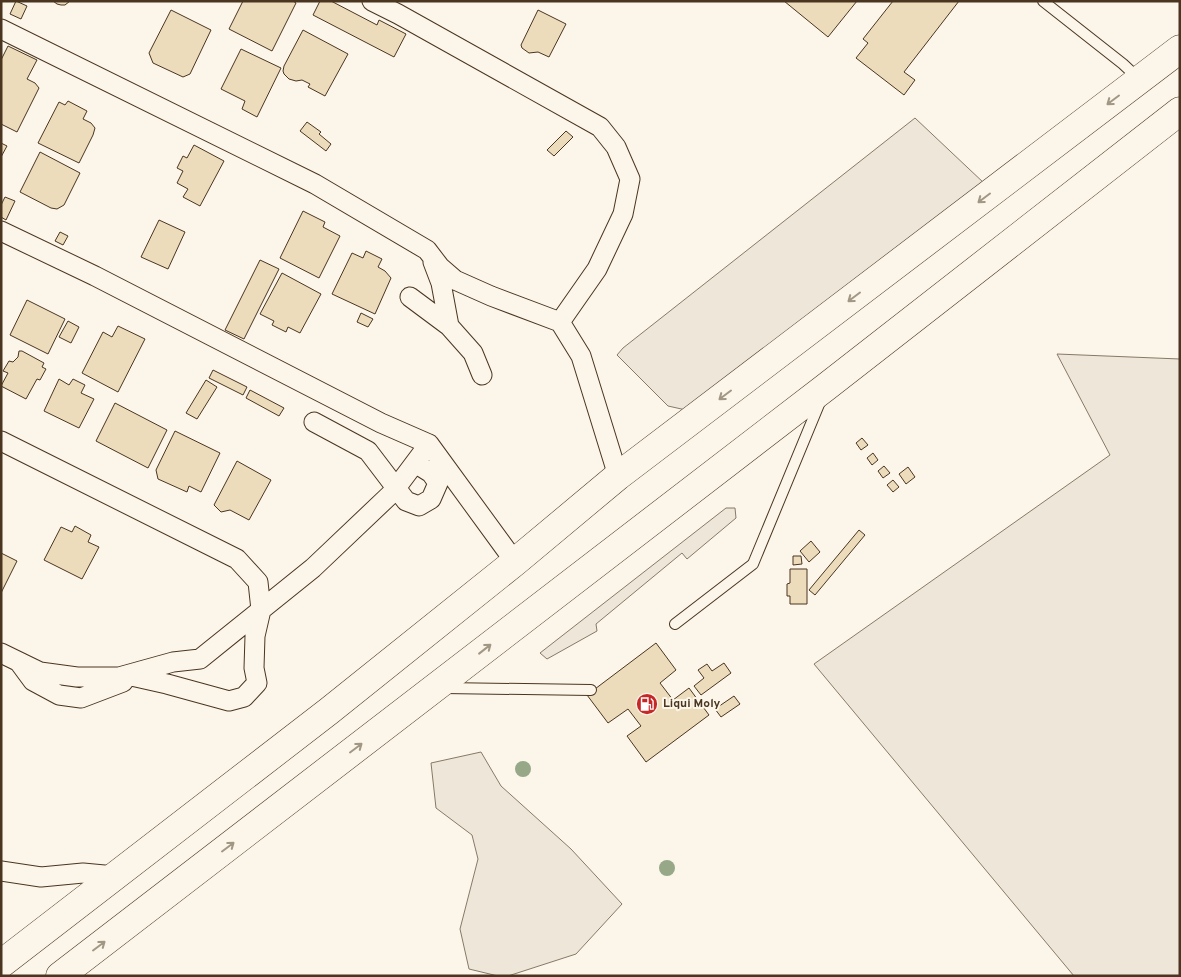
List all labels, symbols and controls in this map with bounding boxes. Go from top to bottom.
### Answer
one-way arrow [1107,95,1120,106]
one-way arrow [978,193,991,204]
one-way arrow [848,291,861,302]
one-way arrow [719,389,732,400]
one-way arrow [478,644,491,655]
fuel station icon: Liqui Moly [635,692,659,716]
place label: Liqui Moly [663,696,721,712]
one-way arrow [350,743,363,754]
one-way arrow [221,842,234,853]
one-way arrow [92,941,105,952]

